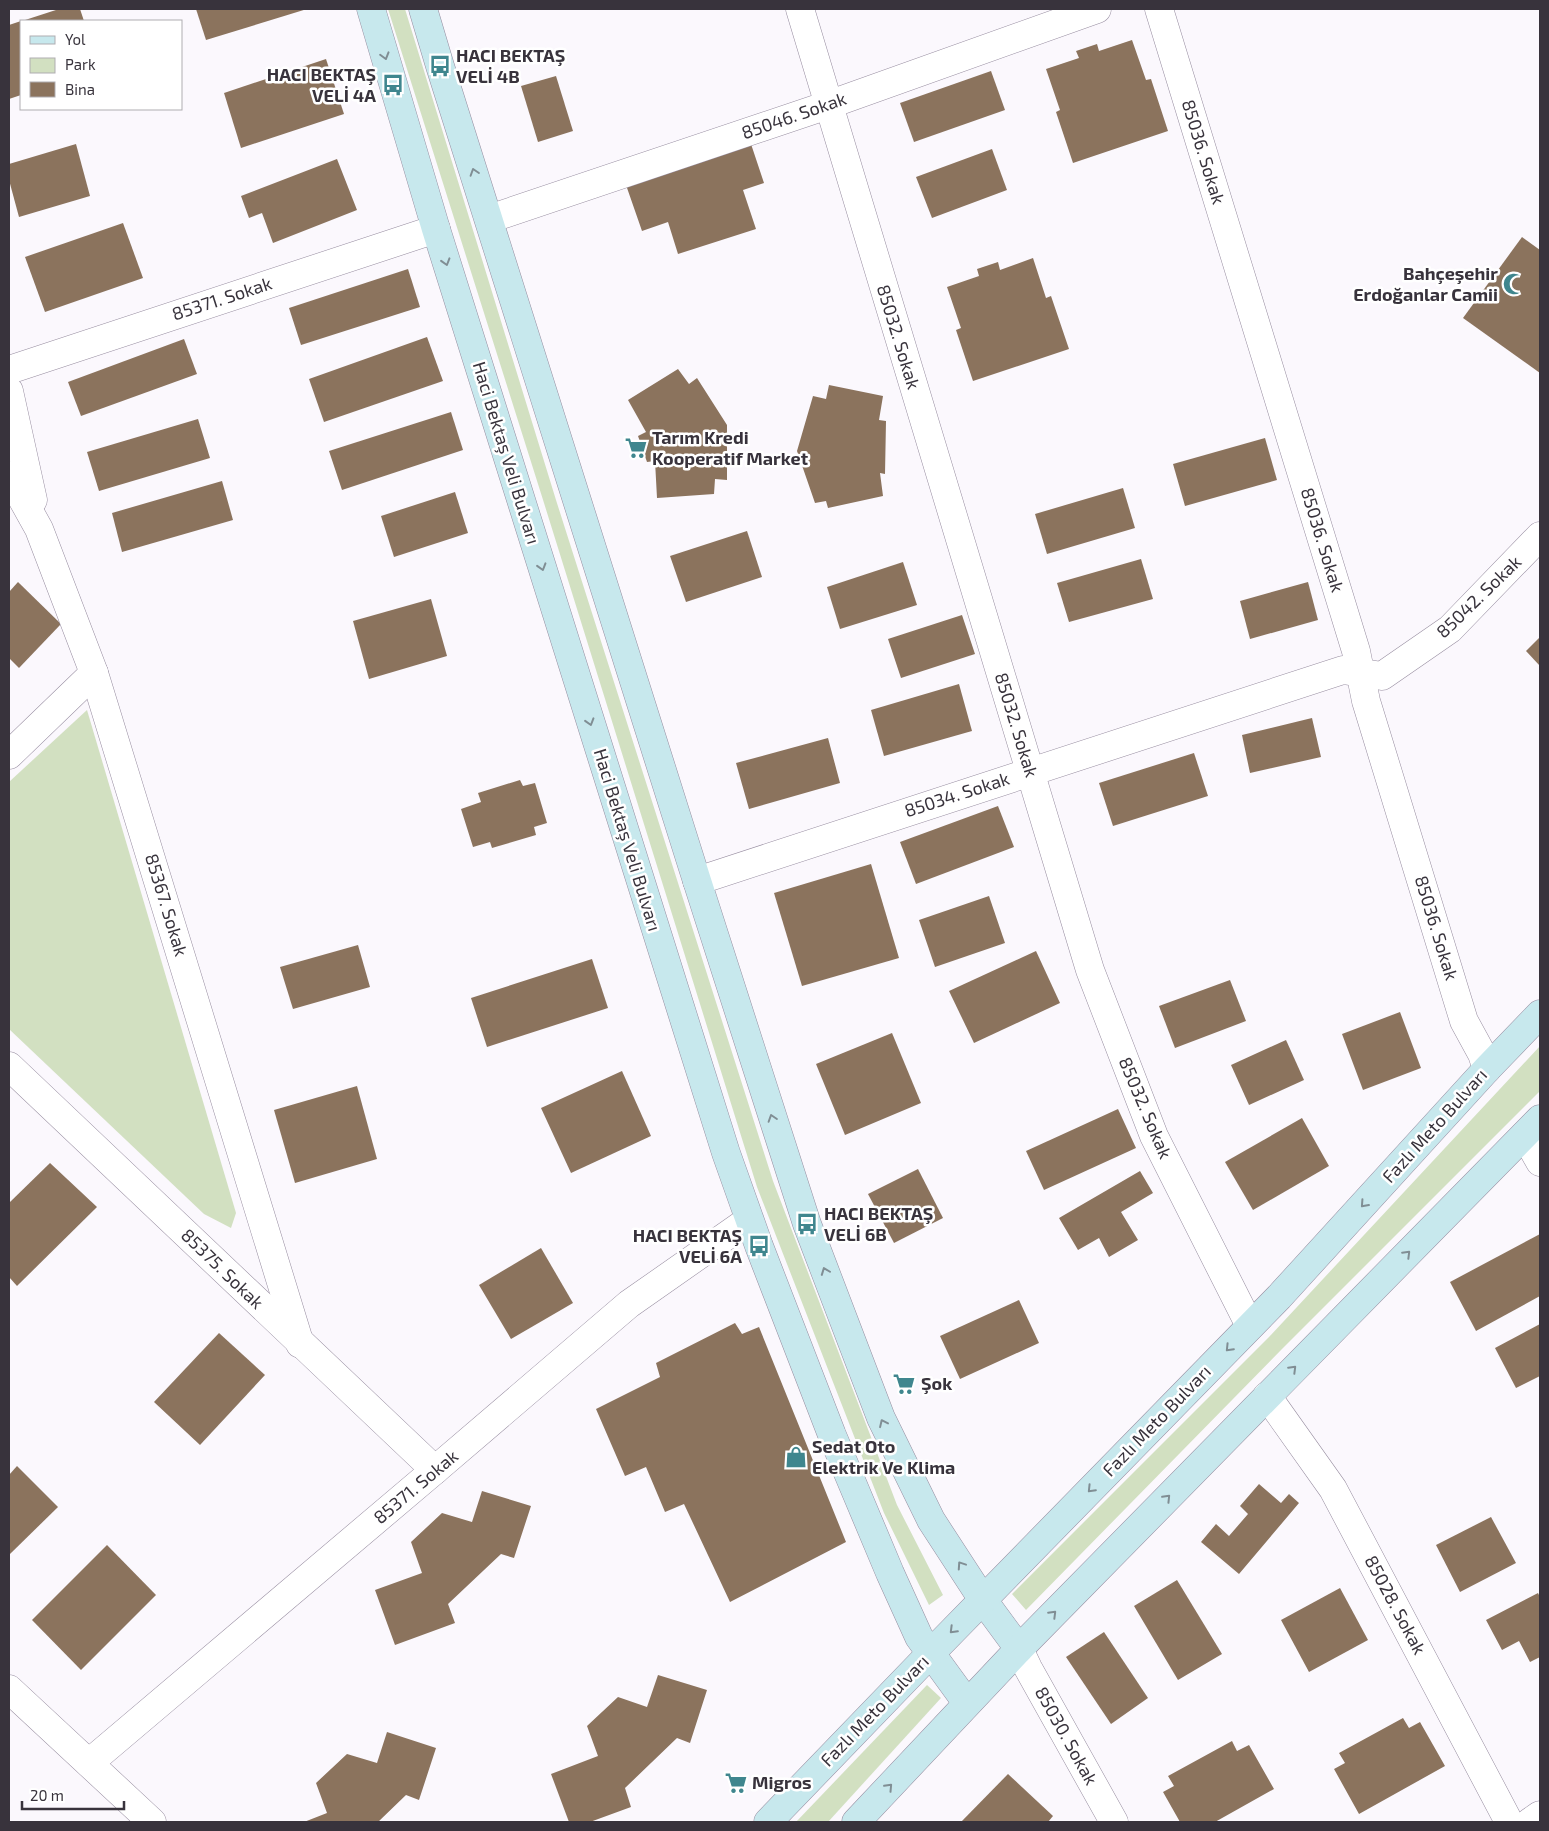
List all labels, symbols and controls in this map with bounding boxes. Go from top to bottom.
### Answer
legend [20,20,182,110]
text: Yol [65,30,86,48]
place label: HACI BEKTAŞ VELİ 4B [456,44,565,87]
one-way arrow [379,51,389,59]
bus stop icon: HACI BEKTAŞ VELİ 4B [427,53,453,79]
text: Park [65,55,96,73]
place label: HACI BEKTAŞ VELİ 4A [267,63,376,106]
bus stop icon: HACI BEKTAŞ VELİ 4A [380,72,406,98]
text: Bina [65,80,95,98]
street label: 85046. Sokak [738,87,849,143]
street label: 85036. Sokak [1178,97,1230,207]
one-way arrow [470,169,480,177]
one-way arrow [440,257,450,265]
place label: Bahçeşehir Erdoğanlar Camii [1353,262,1498,305]
mosque icon: Bahçeşehir Erdoğanlar Camii [1501,271,1527,297]
street label: 85371. Sokak [169,272,274,325]
street label: 85032. Sokak [873,282,925,392]
street label: Haci Bektaş Veli Bulvarı [468,359,545,547]
place label: Tarım Kredi Kooperatif Market [652,426,809,469]
supermarket icon: Tarım Kredi Kooperatif Market [623,435,649,461]
street label: 85036. Sokak [1297,485,1349,595]
street label: 85042. Sokak [1431,550,1525,642]
one-way arrow [536,562,546,571]
street label: 85032. Sokak [991,670,1043,780]
one-way arrow [585,717,595,726]
street label: Haci Bektaş Veli Bulvarı [589,746,666,934]
street label: 85034. Sokak [901,767,1012,821]
street label: 85367. Sokak [141,851,193,959]
street label: 85036. Sokak [1411,873,1463,983]
street label: 85032. Sokak [1115,1054,1177,1162]
street label: Fazlı Meto Bulvarı [1377,1064,1491,1187]
one-way arrow [768,1114,778,1122]
one-way arrow [1361,1198,1370,1207]
place label: HACI BEKTAŞ VELİ 6B [824,1202,933,1245]
bus stop icon: HACI BEKTAŞ VELİ 6B [794,1211,820,1237]
street label: 85375. Sokak [177,1224,269,1313]
place label: HACI BEKTAŞ VELİ 6A [633,1224,742,1267]
bus stop icon: HACI BEKTAŞ VELİ 6A [746,1233,772,1259]
one-way arrow [1401,1251,1410,1260]
one-way arrow [821,1267,831,1276]
one-way arrow [1226,1342,1235,1351]
street label: Fazlı Meto Bulvarı [1098,1360,1215,1481]
one-way arrow [1287,1366,1296,1375]
supermarket icon: Şok [891,1371,917,1397]
place label: Şok [921,1372,952,1395]
one-way arrow [879,1419,890,1428]
place label: Sedat Oto Elektrik Ve Klima [812,1435,955,1478]
street label: 85371. Sokak [369,1444,462,1528]
shop icon: Sedat Oto Elektrik Ve Klima [783,1444,809,1470]
one-way arrow [1088,1484,1097,1493]
one-way arrow [1161,1495,1170,1504]
street label: 85028. Sokak [1361,1551,1431,1658]
one-way arrow [958,1561,967,1571]
one-way arrow [1047,1611,1056,1620]
one-way arrow [950,1625,959,1634]
street label: Fazlı Meto Bulvarı [816,1650,933,1771]
street label: 85030. Sokak [1031,1683,1103,1789]
supermarket icon: Migros [723,1770,749,1796]
place label: Migros [752,1771,812,1793]
scale bar [22,1778,125,1810]
one-way arrow [883,1783,892,1792]
text: 20 m [30,1786,64,1804]

